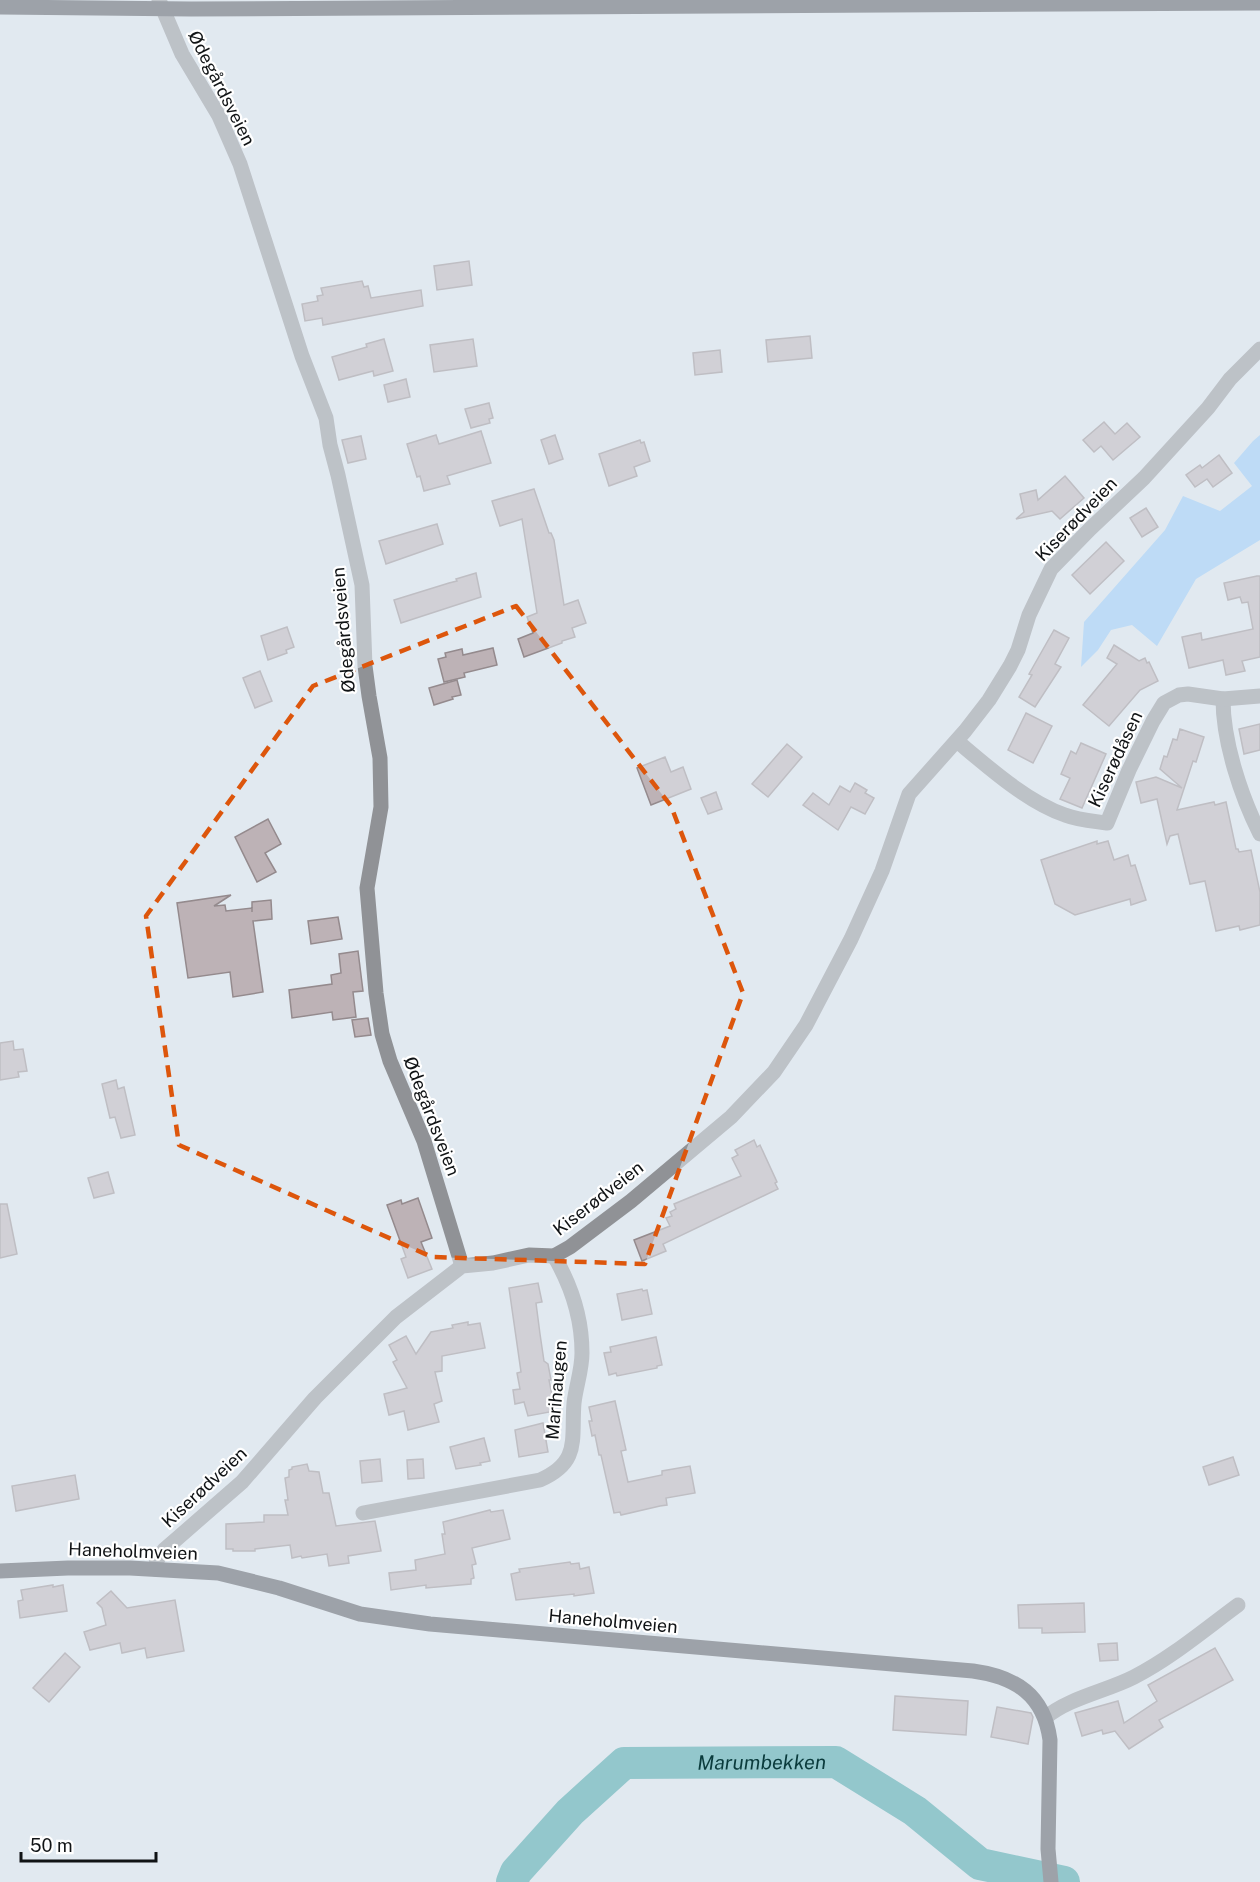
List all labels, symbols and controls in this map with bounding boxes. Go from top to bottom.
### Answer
street label: Ødegårdsveien [184,27,260,149]
street label: Kiserødveien [1031,473,1121,565]
street label: Ødegårdsveien [327,566,359,694]
street label: Kiserødåsen [1084,708,1146,810]
street label: Ødegårdsveien [400,1053,464,1179]
street label: Kiserødveien [549,1156,647,1240]
street label: Marihaugen [541,1339,571,1441]
street label: Kiserødveien [157,1442,251,1532]
street label: Haneholmveien [68,1538,198,1564]
street label: Haneholmveien [548,1605,678,1637]
water label: Marumbekken [697,1750,826,1775]
scale bar [21,1825,156,1863]
text: 50 m [30,1835,73,1856]

